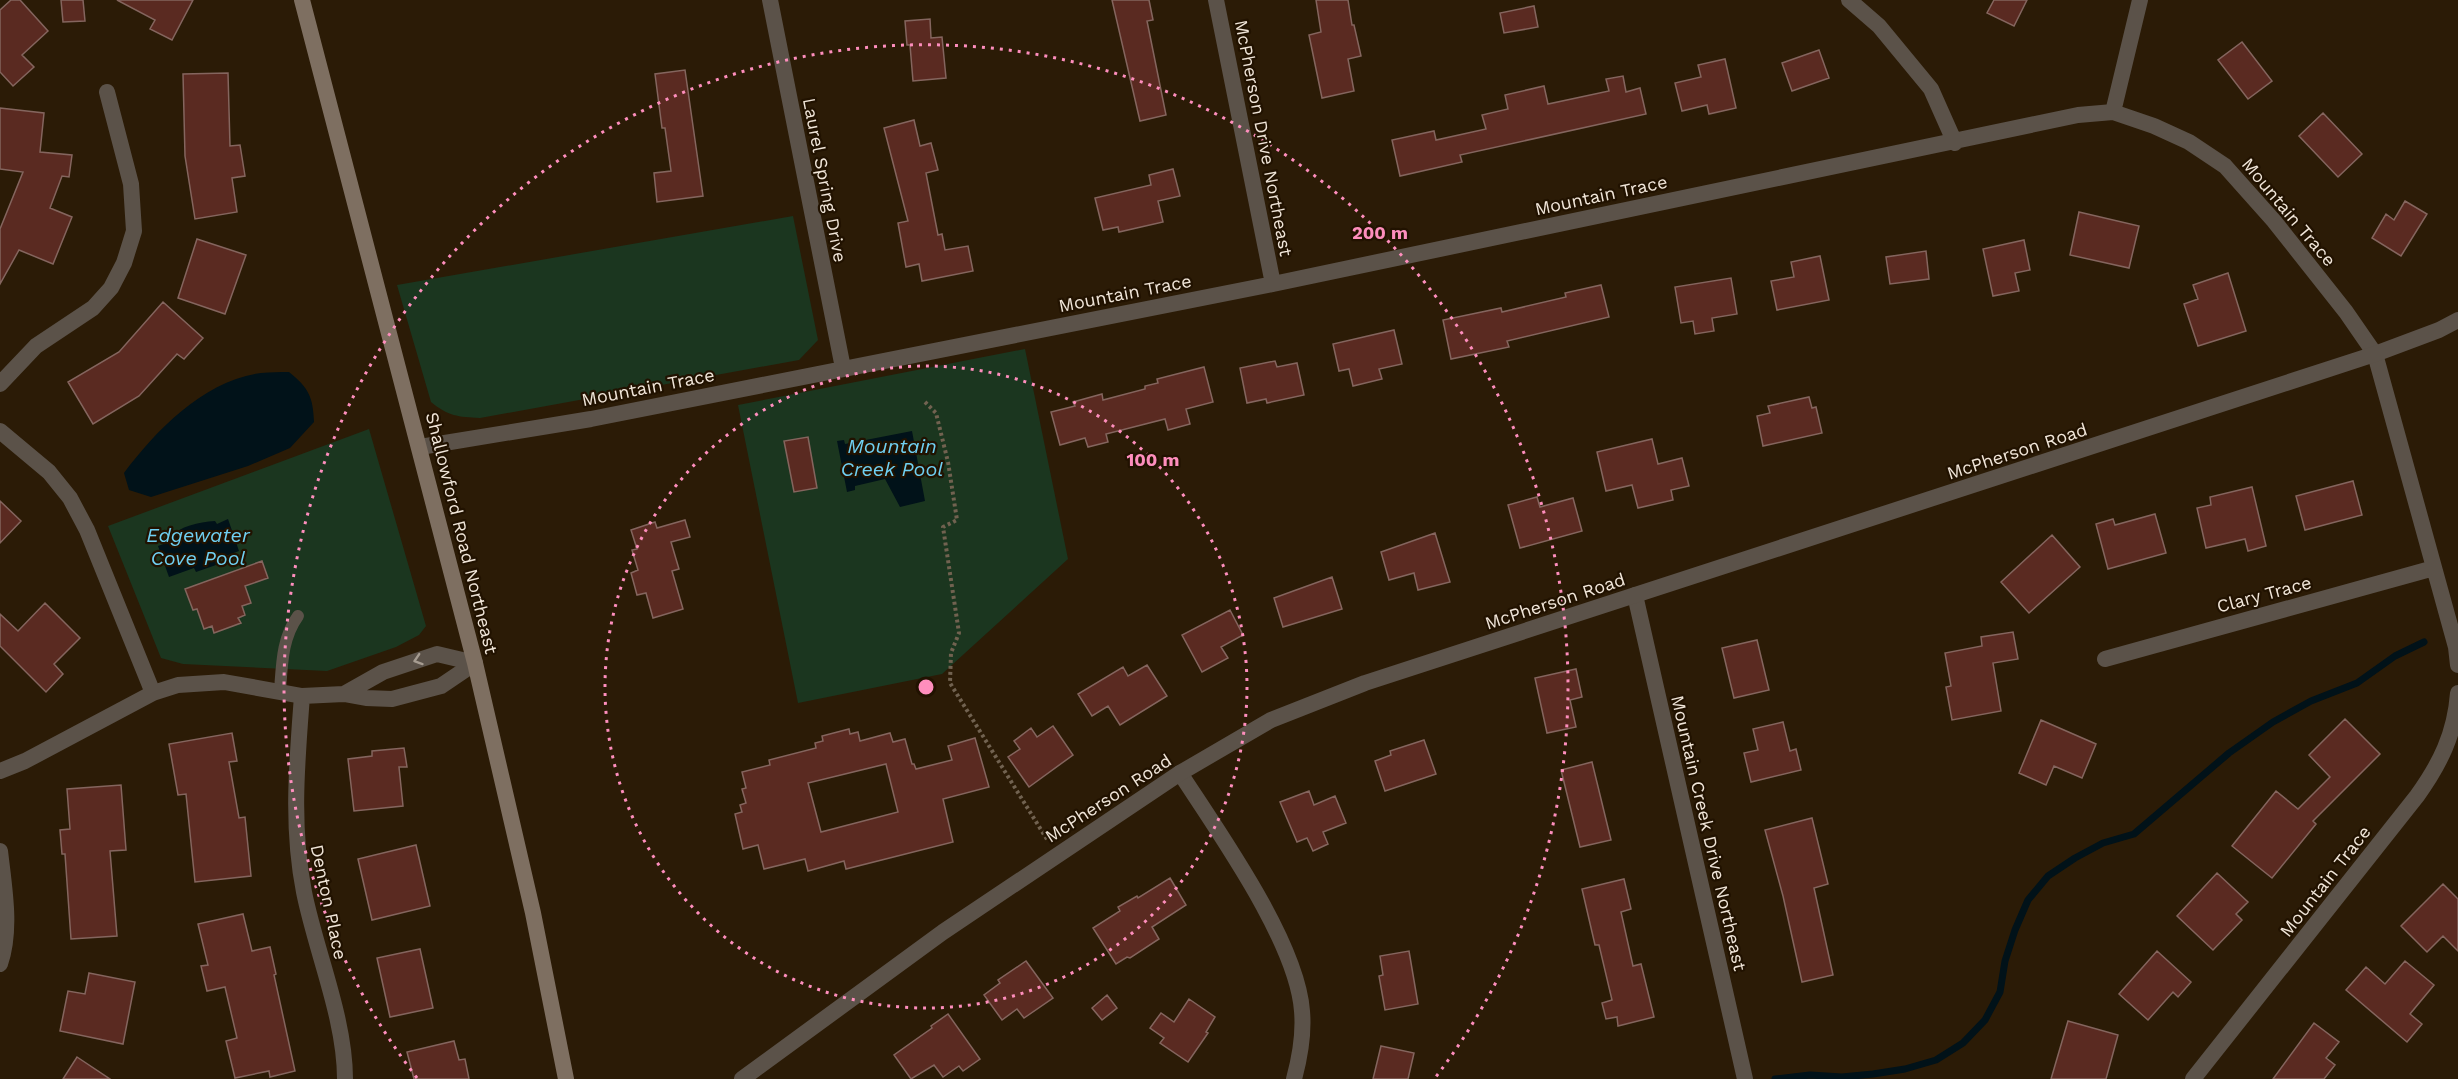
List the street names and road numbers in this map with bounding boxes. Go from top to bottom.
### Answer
street label: McPherson Drive Northeast [1231,18,1297,258]
street label: Laurel Spring Drive [799,96,851,264]
street label: Mountain Trace [2238,154,2340,270]
street label: Mountain Trace [1533,171,1669,219]
street label: Mountain Trace [1057,270,1193,316]
street label: Mountain Trace [580,364,716,410]
street label: Shallowford Road Northeast [422,410,502,657]
street label: McPherson Road [1944,418,2090,484]
street label: McPherson Road [1482,568,1628,634]
street label: Clary Trace [2214,571,2314,617]
street label: Mountain Creek Drive Northeast [1667,693,1751,973]
street label: McPherson Road [1041,749,1175,847]
street label: Mountain Trace [2275,821,2375,941]
street label: Denton Place [307,843,351,961]

